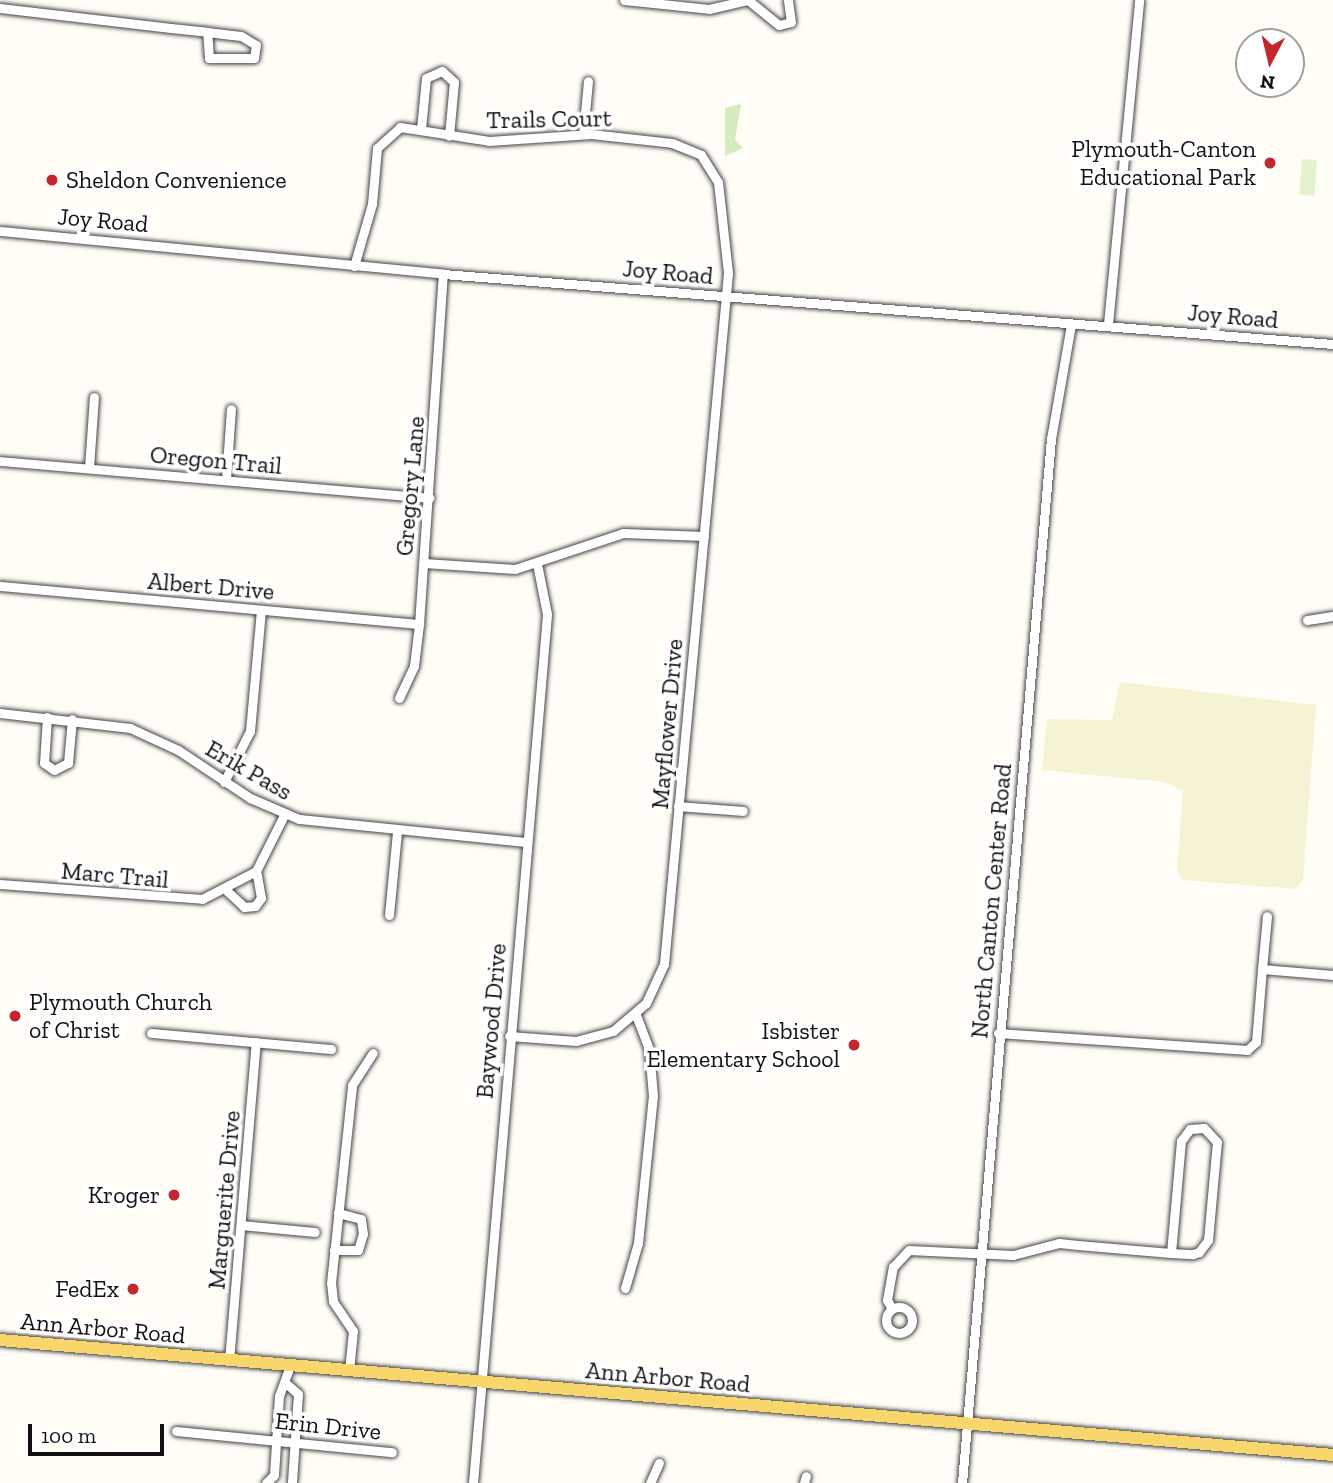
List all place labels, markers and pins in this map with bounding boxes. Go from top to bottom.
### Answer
place label: Plymouth-Canton Educational Park [1071,135,1256,191]
marker: Plymouth-Canton Educational Park [1262,155,1278,171]
place label: Sheldon Convenience [66,166,287,194]
marker: Sheldon Convenience [44,172,60,188]
place label: Plymouth Church of Christ [29,988,212,1044]
marker: Plymouth Church of Christ [7,1008,23,1024]
place label: Isbister Elementary School [646,1017,840,1073]
marker: Isbister Elementary School [846,1037,862,1053]
place label: Kroger [88,1181,160,1209]
marker: Kroger [166,1187,182,1203]
place label: FedEx [55,1275,119,1303]
marker: FedEx [125,1281,141,1297]

